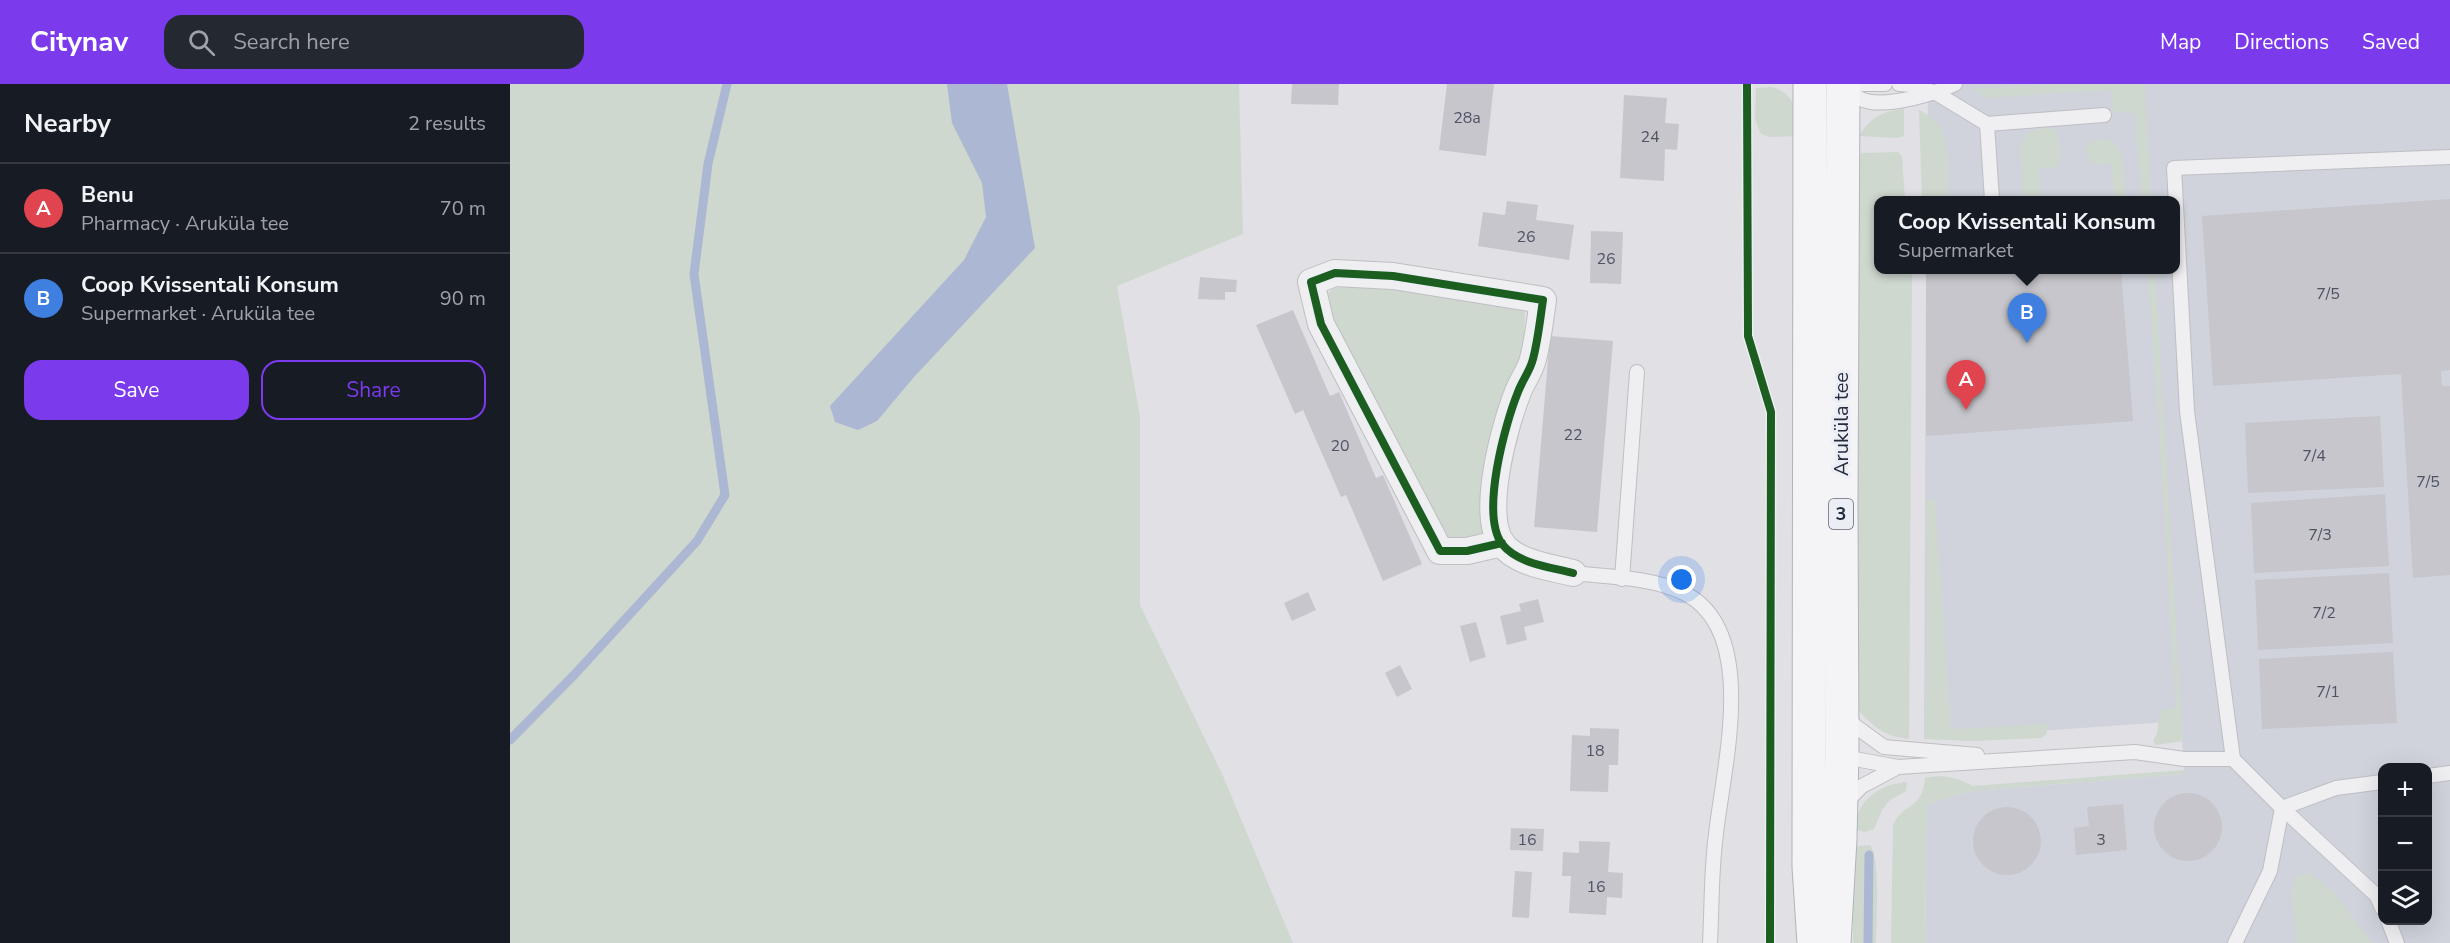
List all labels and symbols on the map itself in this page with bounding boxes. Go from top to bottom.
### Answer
house number: 28a [1453,107,1481,129]
house number: 24 [1640,126,1660,148]
house number: 26 [1516,226,1536,248]
house number: 26 [1596,248,1616,270]
house number: 7/5 [2316,283,2340,305]
pin: B [2008,294,2047,343]
pin: A [1946,360,1986,410]
street label: Aruküla tee [1828,372,1855,476]
house number: 22 [1563,424,1583,446]
house number: 20 [1330,435,1350,457]
house number: 7/4 [2302,445,2326,467]
house number: 7/5 [2416,471,2440,493]
road number: 3 [1829,499,1853,529]
house number: 7/3 [2308,524,2332,546]
your location [1667,565,1696,594]
house number: 7/2 [2312,602,2336,624]
house number: 7/1 [2316,681,2340,703]
house number: 18 [1585,740,1605,762]
house number: 16 [1517,829,1537,851]
house number: 3 [2096,829,2106,851]
house number: 16 [1586,876,1606,898]

